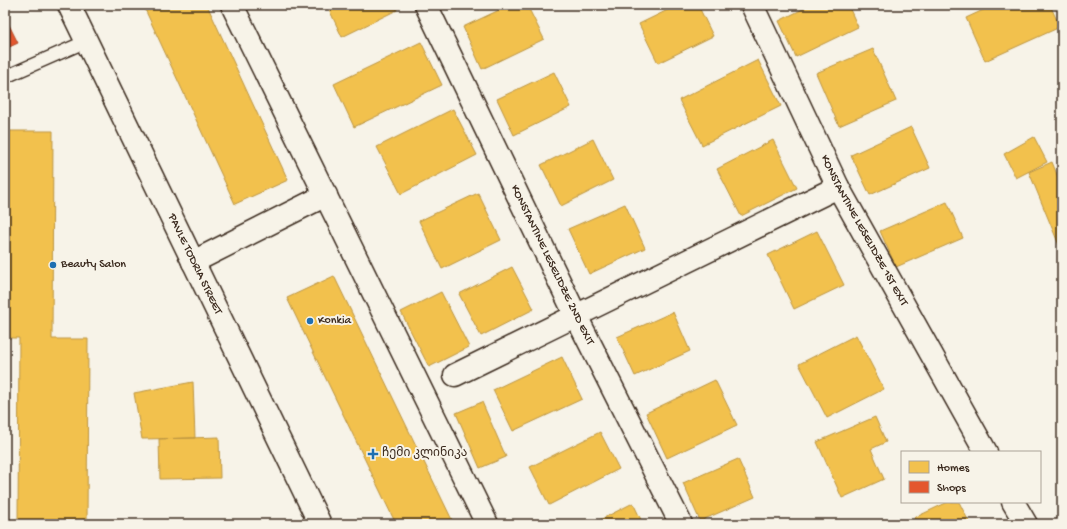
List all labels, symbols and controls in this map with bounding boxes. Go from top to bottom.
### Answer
street label: KONSTANTINE LESELIDZE 1ST EXIT [817,153,911,310]
street label: KONSTANTINE LESELIDZE 2ND EXIT [507,183,597,349]
street label: PAVLE TODRIA STREET [164,211,225,318]
place label: Beauty Salon [60,258,126,272]
marker: Beauty Salon [48,260,58,270]
place label: Konkia [318,314,351,328]
marker: Konkia [305,316,315,326]
place label: ჩემი კლინიკა [382,446,467,461]
marker: ჩემი კლინიკა [367,448,379,460]
legend [901,451,1041,503]
text: Homes [937,462,970,476]
text: Shops [937,482,966,496]

